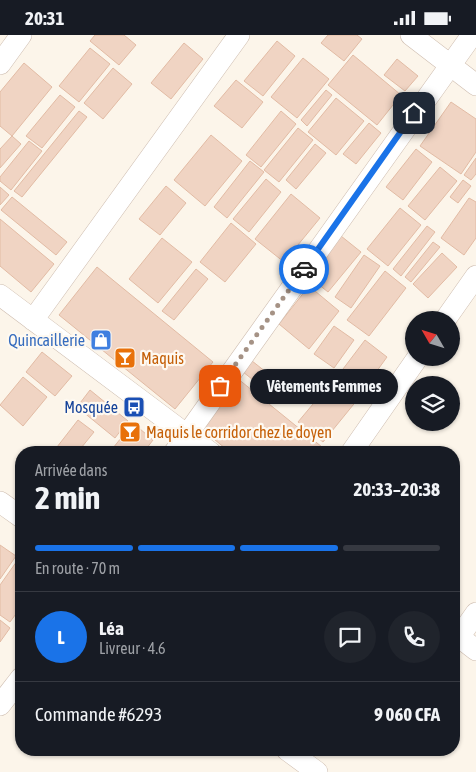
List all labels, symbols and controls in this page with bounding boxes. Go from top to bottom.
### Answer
text: 20:31 [25,7,64,29]
pin [393,92,435,134]
icon: home [400,99,428,127]
courier [279,244,329,294]
icon: car [290,255,318,283]
north arrow [405,311,460,366]
map controls [405,311,460,431]
shop icon: Quincaillerie [89,328,113,352]
place label: Quincaillerie [8,331,85,349]
bar icon: Maquis [113,346,137,370]
place label: Maquis [141,349,184,368]
pin [199,365,241,407]
callout: Vêtements Femmes [250,369,398,403]
icon: bag [206,372,234,400]
button: layers [405,376,460,431]
text: Vêtements Femmes [267,377,381,395]
bus stop icon: Mosquée [122,395,146,419]
place label: Mosquée [64,398,118,417]
bar icon: Maquis le corridor chez le doyen [118,420,142,444]
place label: Maquis le corridor chez le doyen [146,423,332,442]
text: Arrivée dans [35,461,107,479]
text: 20:33–20:38 [353,478,440,500]
text: 2 min [35,479,100,516]
text: En route · 70 m [35,559,120,577]
button: chat [324,611,376,663]
button: phone [388,611,440,663]
text: Léa [99,617,124,639]
text: L [57,626,65,648]
text: Livreur · 4.6 [99,639,166,657]
text: Commande #6293 [35,703,162,725]
text: 9 060 CFA [374,703,440,725]

